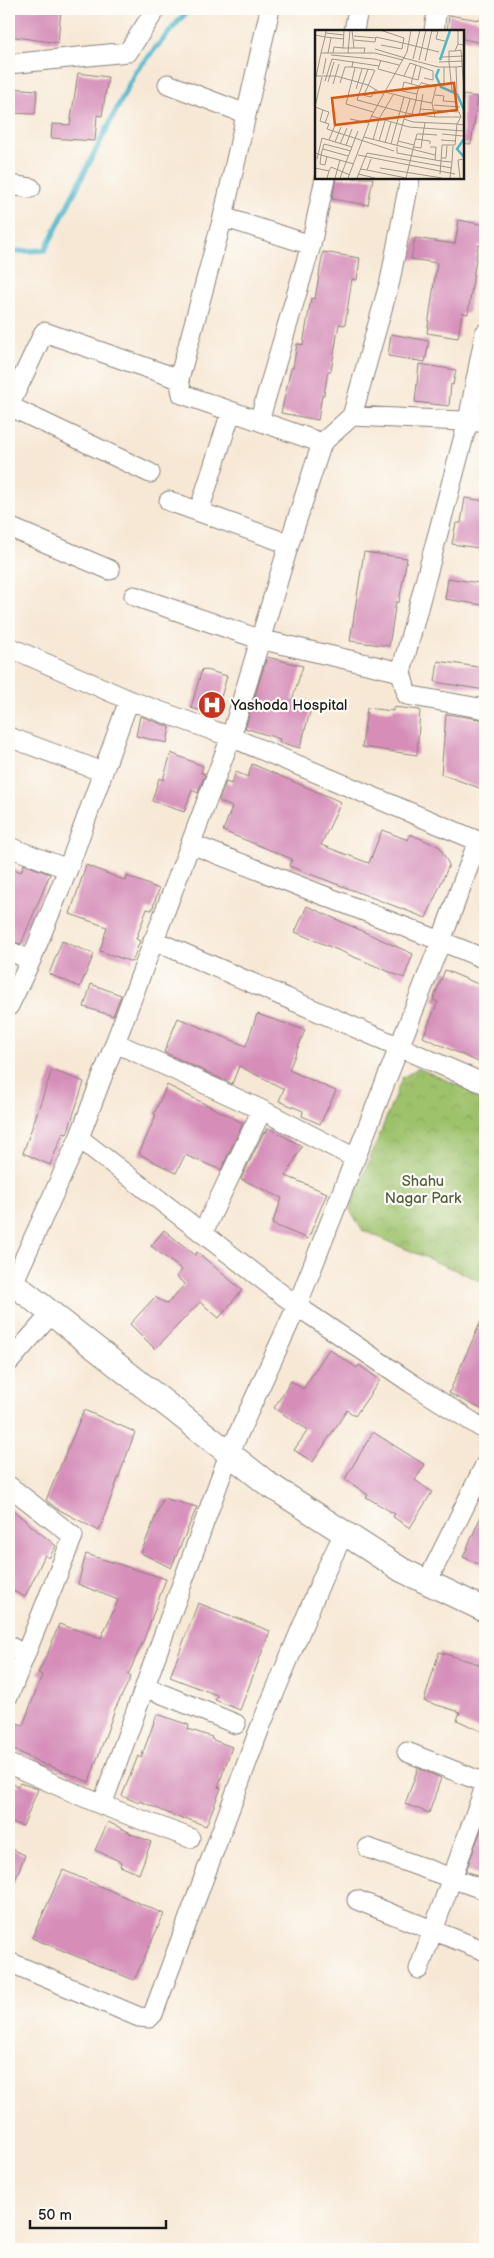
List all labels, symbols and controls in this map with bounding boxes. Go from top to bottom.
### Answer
inset map [315,30,464,179]
hospital icon: Yashoda Hospital [197,690,227,720]
place label: Yashoda Hospital [230,696,347,715]
park label: Shahu Nagar Park [385,1172,462,1208]
scale bar [30,2198,166,2230]
text: 50 m [38,2206,72,2225]

